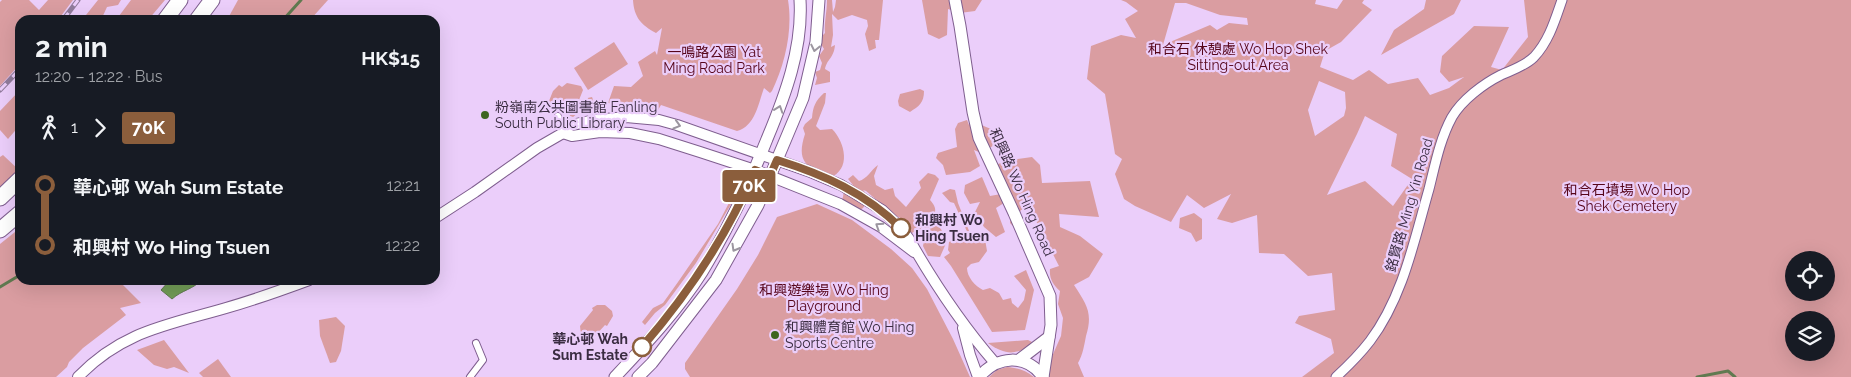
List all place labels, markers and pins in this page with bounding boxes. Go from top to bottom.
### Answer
place label: 粉嶺南公共圖書館 Fanling South Public Library [495,99,657,131]
marker: 粉嶺南公共圖書館 Fanling South Public Library [479,109,491,121]
place label: 和興村 Wo Hing Tsuen [915,212,989,244]
marker: 和興村 Wo Hing Tsuen [891,218,911,238]
place label: 和興體育館 Wo Hing Sports Centre [785,319,914,351]
marker: 和興體育館 Wo Hing Sports Centre [769,329,781,341]
place label: 華心邨 Wah Sum Estate [552,331,629,363]
marker: 華心邨 Wah Sum Estate [632,337,652,357]

